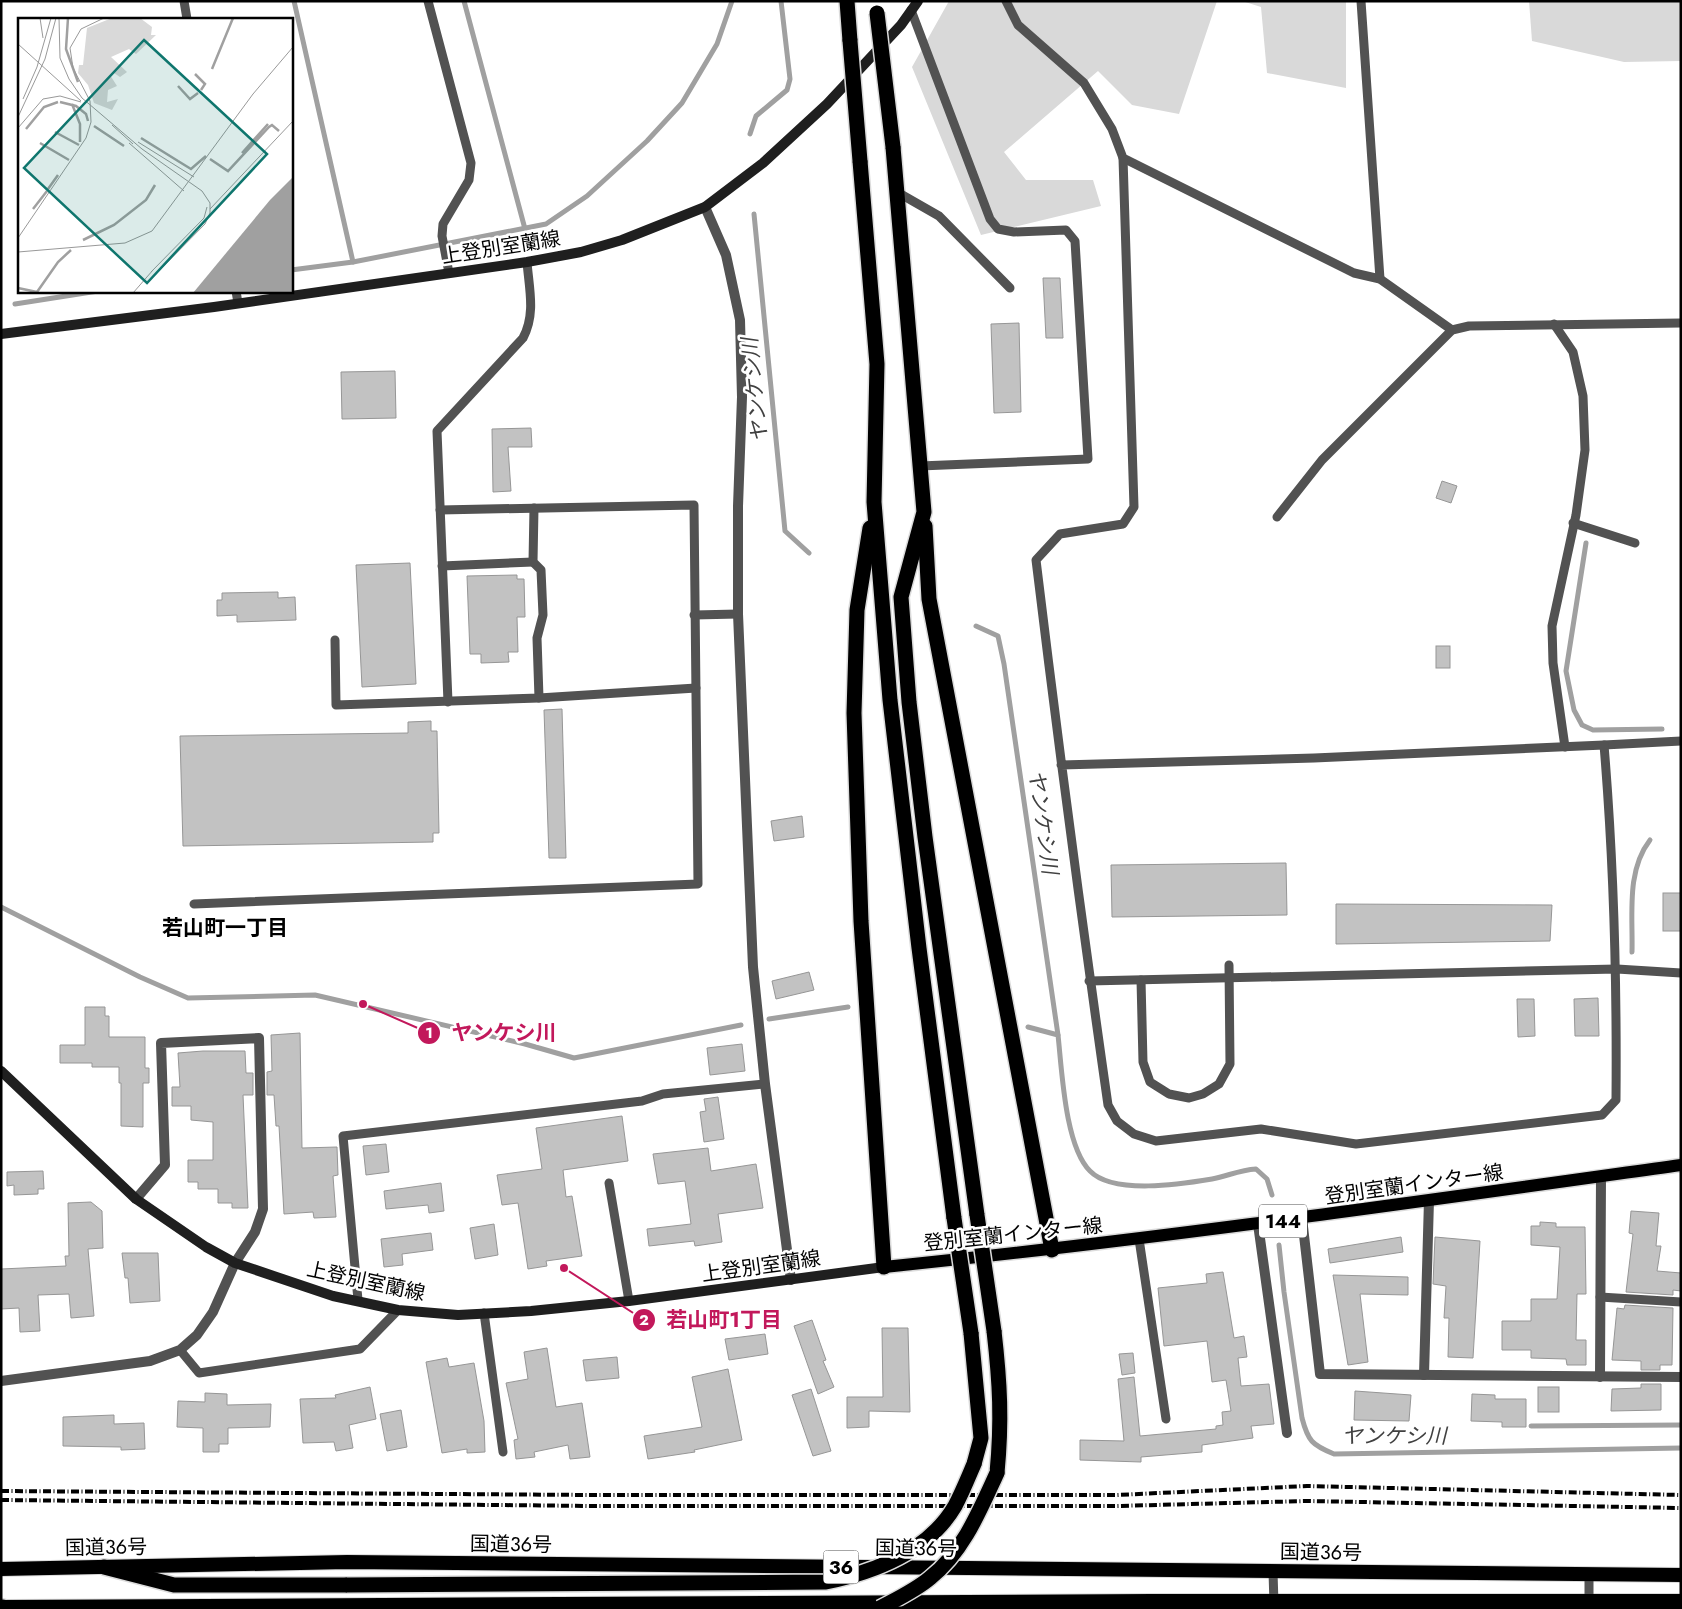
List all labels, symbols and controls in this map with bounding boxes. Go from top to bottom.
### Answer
inset map [18,18,292,292]
street label: 上登別室蘭線 [440,224,563,271]
water label: ヤンケシ川 [734,334,775,444]
water label: ヤンケシ川 [1021,768,1065,878]
district label: 若山町一丁目 [162,913,288,943]
callout: ヤンケシ川 [416,1015,566,1051]
text: ヤンケシ川 [452,1018,557,1048]
text: 1 [425,1022,433,1044]
street label: 登別室蘭インター線 [1323,1158,1505,1211]
road number: 144 [1259,1204,1307,1238]
street label: 登別室蘭インター線 [922,1211,1104,1258]
street label: 上登別室蘭線 [700,1244,823,1289]
street label: 上登別室蘭線 [304,1255,428,1308]
callout: 若山町1丁目 [631,1302,792,1338]
text: 若山町1丁目 [666,1305,782,1335]
text: 2 [639,1309,649,1331]
water label: ヤンケシ川 [1342,1421,1448,1451]
street label: 国道36号 [470,1529,552,1560]
street label: 国道36号 [65,1532,147,1563]
street label: 国道36号 [875,1533,957,1564]
street label: 国道36号 [1280,1537,1362,1568]
road number: 36 [824,1550,858,1584]

